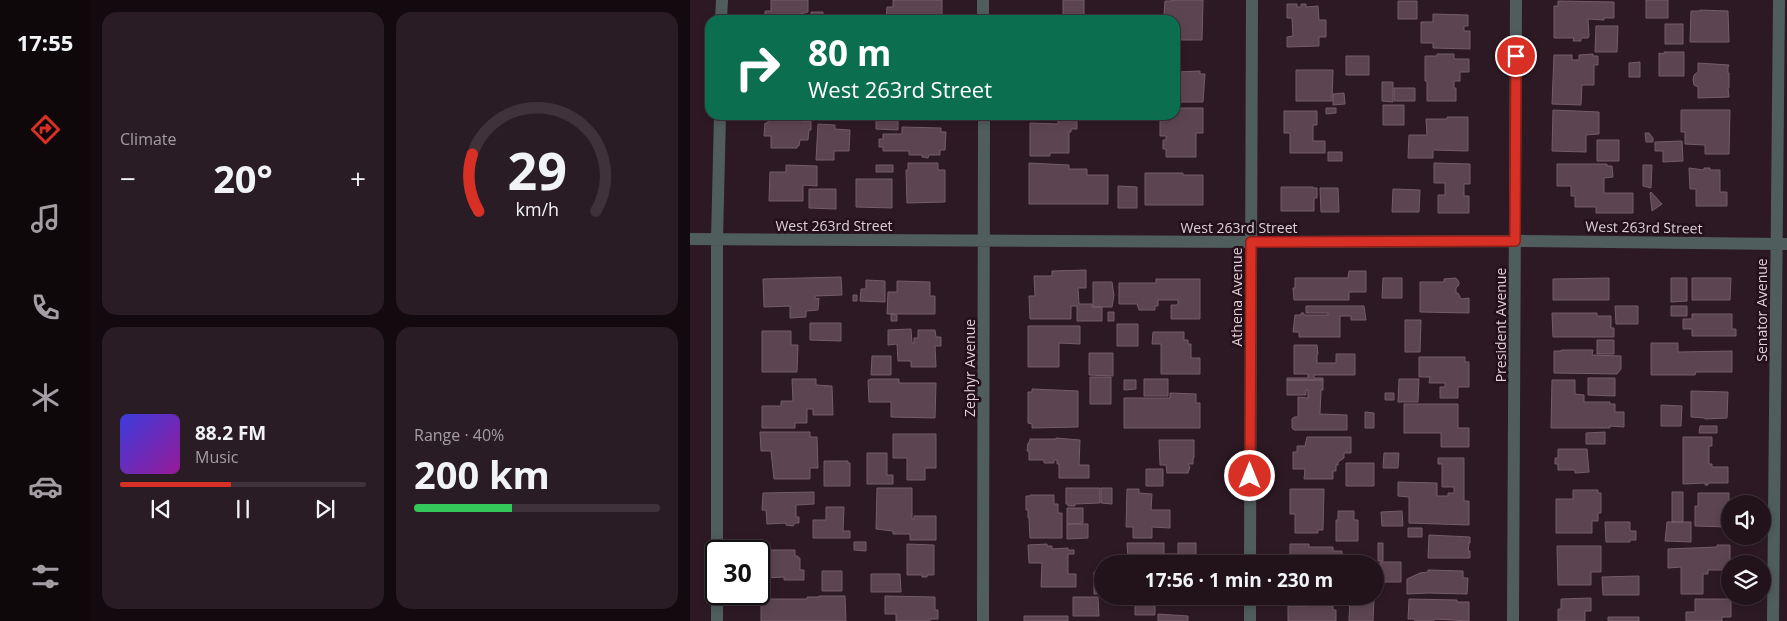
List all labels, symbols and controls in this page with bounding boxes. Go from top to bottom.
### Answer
text: 17:55 [17,27,73,57]
text: 80 m [808,29,891,76]
icon: right [725,35,790,100]
pin [1495,35,1537,77]
icon: arrive [1502,42,1530,70]
text: West 263rd Street [808,74,992,104]
icon: directions [28,112,63,147]
text: Climate [120,128,177,150]
text: 29 [507,134,567,205]
text: 20° [213,152,273,204]
text: − [120,159,136,197]
text: + [350,159,366,197]
text: km/h [515,197,559,221]
icon: music [28,201,63,236]
street label: West 263rd Street [775,216,893,235]
street label: West 263rd Street [1585,216,1703,238]
street label: West 263rd Street [1180,218,1298,237]
street label: Athena Avenue [1227,247,1246,347]
street label: Senator Avenue [1752,258,1771,362]
street label: President Avenue [1491,268,1510,382]
icon: phone [28,290,63,325]
street label: Zephyr Avenue [960,319,979,417]
icon: climate [28,380,63,415]
text: 88.2 FM [195,420,266,446]
text: Range · 40% [414,424,504,446]
text: Music [195,446,239,468]
text: 200 km [414,448,550,500]
position arrow [1223,449,1275,501]
icon: car [28,469,63,504]
icon: previous [147,495,175,523]
icon: pause [229,495,257,523]
icon: next [311,495,339,523]
map controls [1721,495,1771,605]
button: sound [1721,495,1771,545]
speed limit sign: 30 [705,540,770,605]
button: layers [1721,555,1771,605]
icon: filters [28,559,63,594]
text: 17:56 · 1 min · 230 m [1145,567,1333,593]

